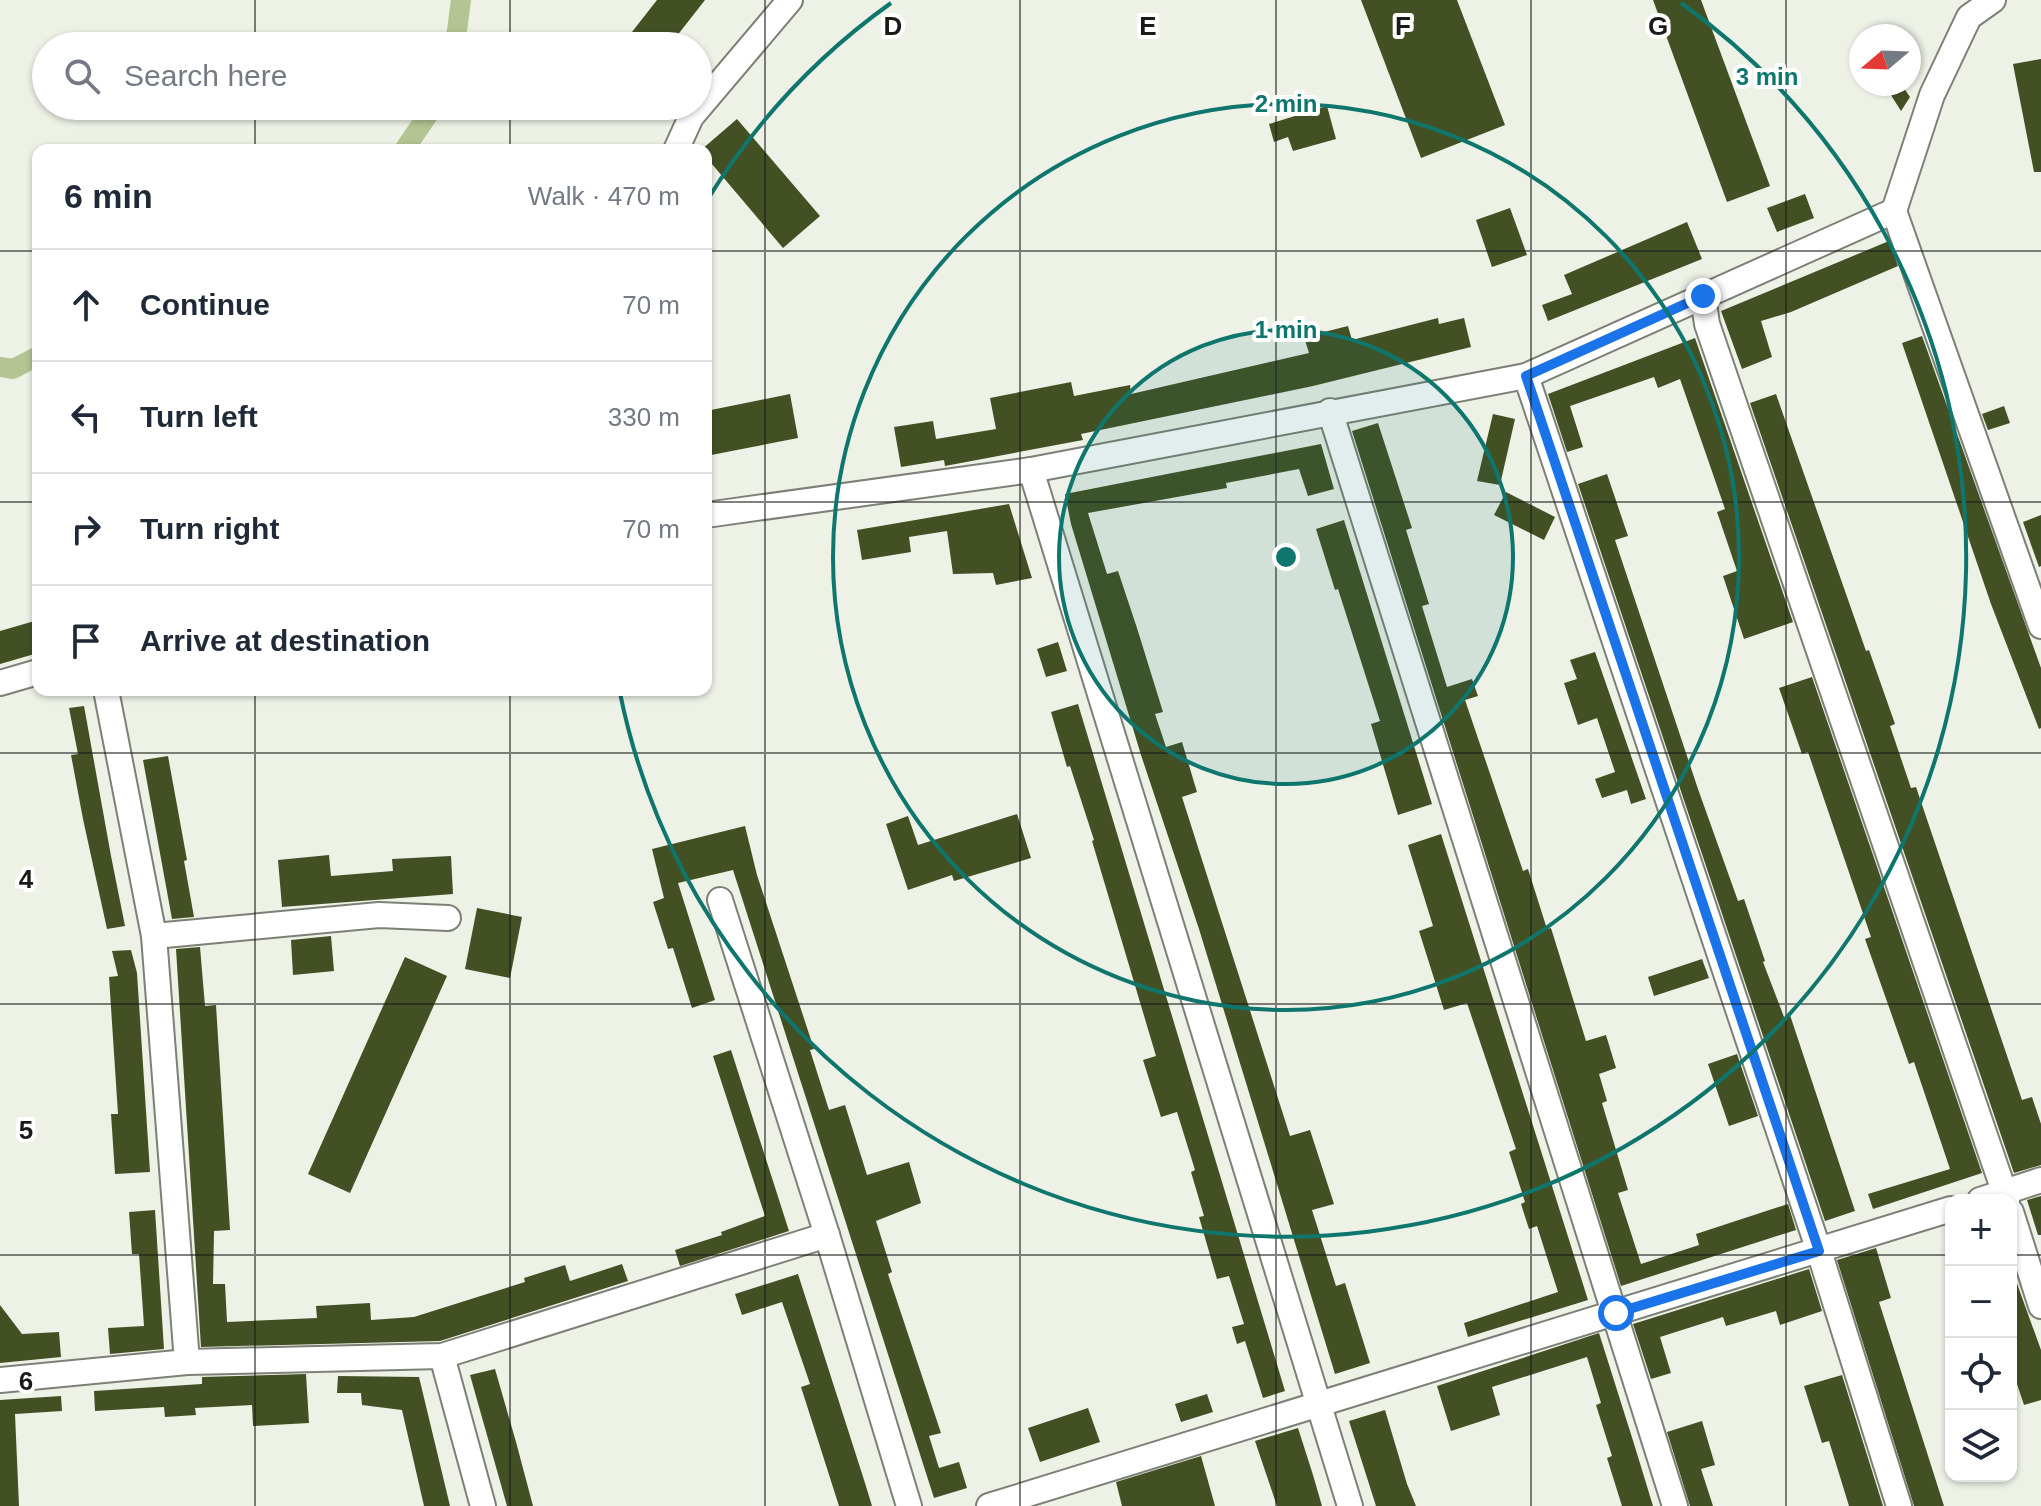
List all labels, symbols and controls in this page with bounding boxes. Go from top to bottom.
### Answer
text: D [884,11,902,41]
text: E [1139,11,1157,41]
text: F [1395,11,1411,41]
text: G [1648,11,1668,41]
north arrow [1849,24,1921,96]
search box [32,32,712,120]
icon: search [60,54,104,98]
text: Search here [124,59,287,92]
text: 3 min [1736,63,1798,90]
text: 2 min [1255,90,1317,117]
text: 6 min [64,177,153,215]
text: Walk · 470 m [528,181,680,211]
route end [1685,278,1721,314]
icon: ahead [64,283,108,327]
text: Continue [140,288,270,321]
text: 70 m [622,290,680,320]
text: 1 min [1255,316,1317,343]
icon: left [64,395,108,439]
text: Turn left [140,400,258,433]
text: 330 m [608,402,680,432]
icon: right [64,507,108,551]
text: Turn right [140,512,279,545]
text: 70 m [622,514,680,544]
centre of rings [1272,543,1300,571]
icon: arrive [64,619,108,663]
text: Arrive at destination [140,624,430,657]
text: 4 [19,864,34,894]
text: 5 [19,1115,33,1145]
map controls [1945,1194,2017,1482]
button: + [1945,1194,2017,1266]
button: − [1945,1266,2017,1338]
route start [1598,1295,1634,1331]
button: locate [1945,1338,2017,1410]
text: 6 [19,1366,33,1396]
button: layers [1945,1410,2017,1482]

